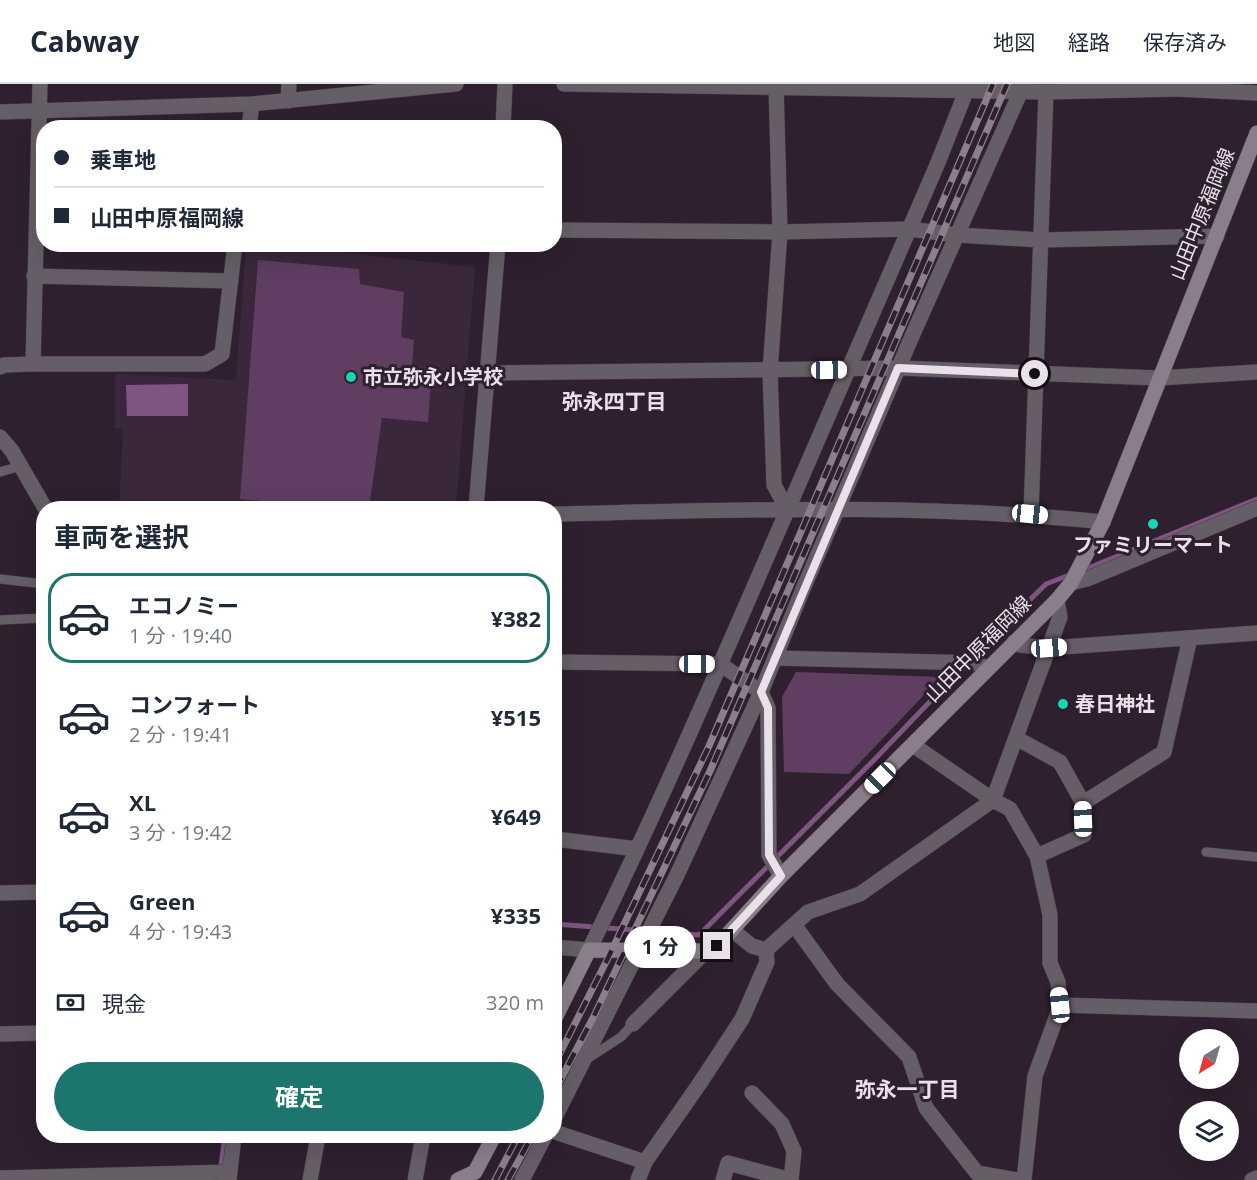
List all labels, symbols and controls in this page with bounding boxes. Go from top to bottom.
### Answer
text: Cabway [30,22,139,60]
text: 地図 [993,28,1035,56]
text: 経路 [1068,28,1110,56]
text: 保存済み [1143,28,1227,56]
text: 乗車地 [90,144,156,174]
street label: 山田中原福岡線 [1163,144,1240,284]
text: 山田中原福岡線 [90,202,244,232]
route start [1021,360,1048,387]
car [811,361,847,379]
place label: 市立弥永小学校 [363,363,503,390]
marker: 市立弥永小学校 [344,370,358,384]
district label: 弥永四丁目 [562,387,667,415]
car [1011,503,1049,525]
marker: ファミリーマート [1146,517,1160,531]
text: 車両を選択 [54,518,189,555]
place label: ファミリーマート [1073,531,1233,558]
text: エコノミー [129,590,239,620]
street label: 山田中原福岡線 [919,590,1037,708]
icon: car [57,591,111,645]
text: ¥382 [491,603,541,633]
text: 1 分 · 19:40 [129,622,232,649]
car [1030,638,1068,658]
car [679,655,715,673]
text: コンフォート [129,689,260,719]
icon: car [57,690,111,744]
place label: 春日神社 [1075,690,1155,717]
marker: 春日神社 [1056,697,1070,711]
text: ¥515 [491,702,541,732]
text: 2 分 · 19:41 [129,721,232,748]
car [861,759,899,797]
text: XL [129,787,156,817]
icon: car [57,789,111,843]
text: ¥649 [491,801,541,831]
car [1073,801,1093,837]
text: 3 分 · 19:42 [129,819,232,846]
text: Green [129,886,195,916]
icon: car [57,888,111,942]
text: ¥335 [491,900,541,930]
text: 4 分 · 19:43 [129,918,232,945]
callout: 1 分 [624,925,696,967]
route end [703,932,730,959]
text: 1 分 [642,933,678,960]
icon: cash [54,986,87,1019]
car [1049,986,1071,1024]
text: 現金 [102,988,146,1018]
text: 320 m [486,989,544,1016]
north arrow [1179,1029,1239,1089]
map controls [1179,1029,1239,1161]
button: 確定 [54,1062,544,1131]
district label: 弥永一丁目 [855,1075,960,1103]
button: layers [1179,1101,1239,1161]

